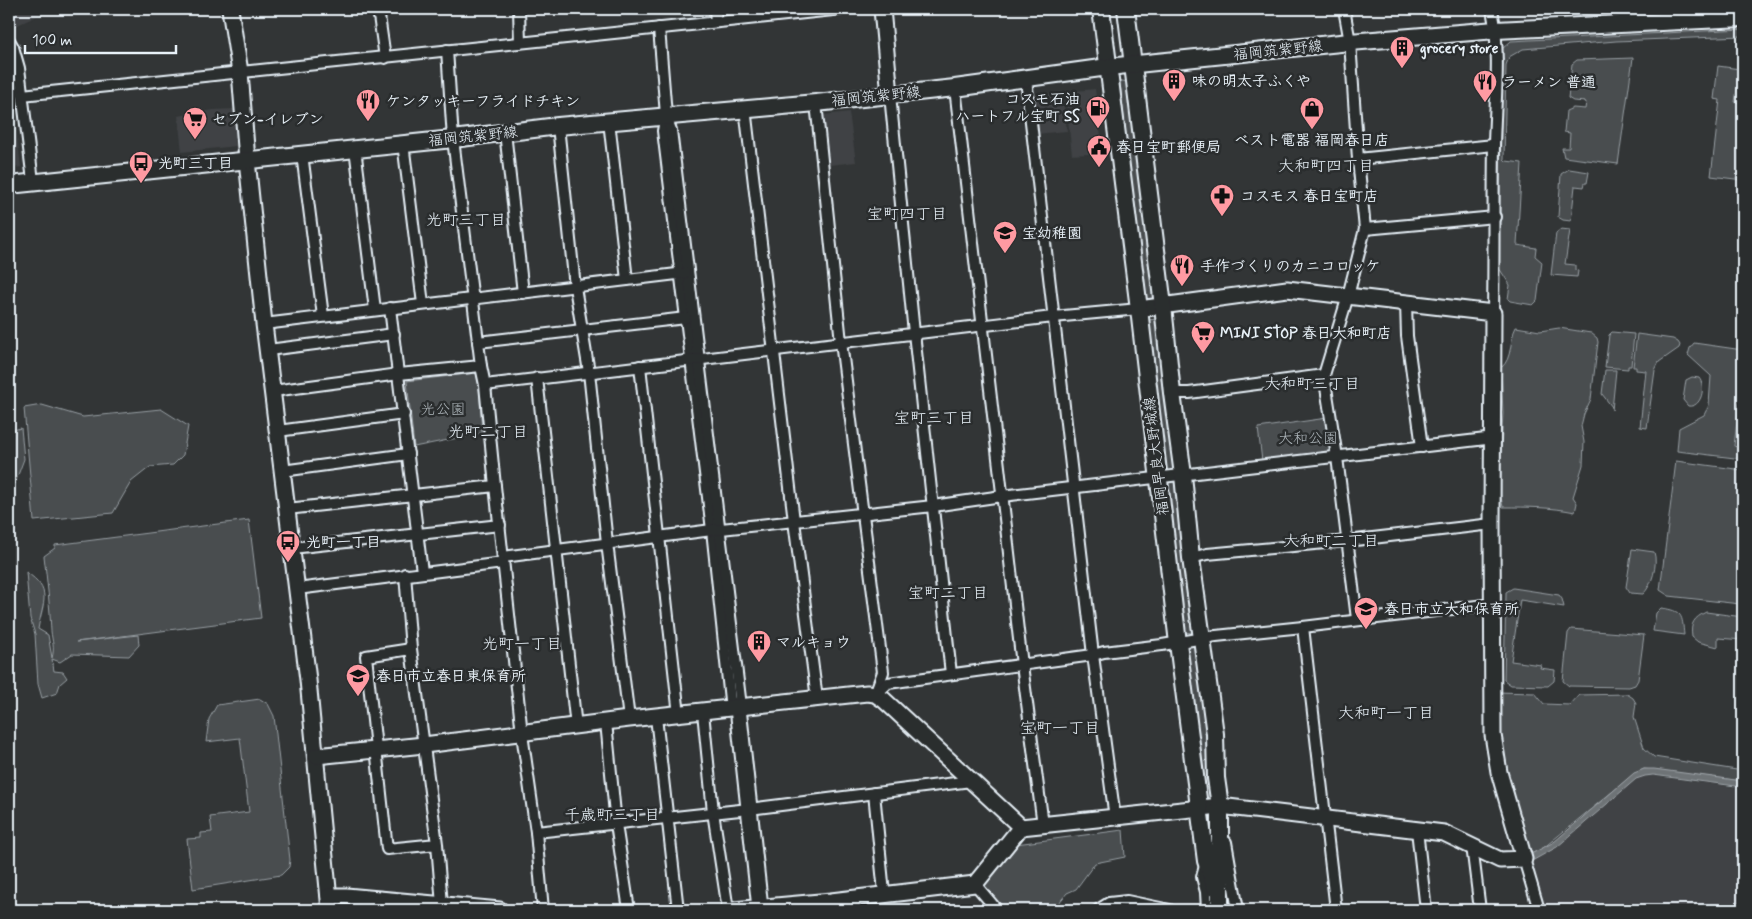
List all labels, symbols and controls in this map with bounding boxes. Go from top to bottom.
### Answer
scale bar [25,22,176,54]
text: 100 m [32,31,72,51]
building icon: grocery store [1389,35,1415,69]
street label: 福岡筑紫野線 [1232,36,1324,66]
place label: grocery store [1420,39,1499,60]
building icon: 味の明太子ふくや [1161,68,1187,102]
restaurant icon: ラーメン 普通 [1472,69,1498,103]
place label: 味の明太子ふくや [1192,72,1311,92]
place label: ラーメン 普通 [1502,73,1596,93]
street label: 福岡筑紫野線 [830,82,922,112]
restaurant icon: ケンタッキーフライドチキン [355,88,381,122]
place label: コスモ石油 ハートフル宝町 SS [955,90,1080,127]
place label: ケンタッキーフライドチキン [386,92,580,112]
fuel station icon: コスモ石油 ハートフル宝町 SS [1085,95,1111,129]
shop icon: ベスト電器 福岡春日店 [1299,96,1325,130]
supermarket icon: セブン-イレブン [182,106,208,140]
place label: セブン-イレブン [212,110,324,130]
street label: 福岡筑紫野線 [427,122,519,152]
place label: ベスト電器 福岡春日店 [1234,131,1390,151]
public building icon: 春日宝町郵便局 [1086,134,1112,168]
place label: 春日宝町郵便局 [1116,138,1221,158]
bus stop icon: 光町三丁目 [128,150,154,184]
place label: 光町三丁目 [158,154,233,174]
district label: 大和町四丁目 [1278,156,1374,177]
pharmacy icon: コスモス 春日宝町店 [1209,183,1235,217]
place label: コスモス 春日宝町店 [1240,187,1378,207]
district label: 宝町四丁目 [867,204,947,225]
district label: 光町三丁目 [426,210,506,231]
school or university icon: 宝幼稚園 [992,220,1018,254]
place label: 宝幼稚園 [1022,224,1082,244]
restaurant icon: 手作づくりのカニコロッケ [1169,253,1195,287]
place label: 手作づくりのカニコロッケ [1200,257,1380,277]
supermarket icon: MINI STOP 春日大和町店 [1190,320,1216,354]
place label: MINI STOP 春日大和町店 [1220,324,1392,344]
district label: 大和町三丁目 [1264,374,1360,395]
street label: 福岡早良大野城線 [1140,395,1174,517]
park label: 光公園 [420,400,466,420]
district label: 宝町三丁目 [894,408,974,429]
district label: 光町二丁目 [448,422,528,443]
park label: 大和公園 [1278,429,1338,449]
bus stop icon: 光町一丁目 [275,529,301,563]
district label: 大和町二丁目 [1283,531,1379,552]
place label: 光町一丁目 [306,533,381,553]
district label: 宝町二丁目 [908,583,988,604]
school or university icon: 春日市立大和保育所 [1353,596,1379,630]
place label: 春日市立大和保育所 [1384,600,1519,620]
building icon: マルキョウ [746,629,772,663]
place label: マルキョウ [776,633,851,653]
district label: 光町一丁目 [482,634,562,655]
school or university icon: 春日市立春日東保育所 [345,663,371,697]
place label: 春日市立春日東保育所 [376,667,526,687]
district label: 大和町一丁目 [1338,703,1434,724]
district label: 宝町一丁目 [1020,718,1100,739]
district label: 千歳町三丁目 [564,805,660,826]

